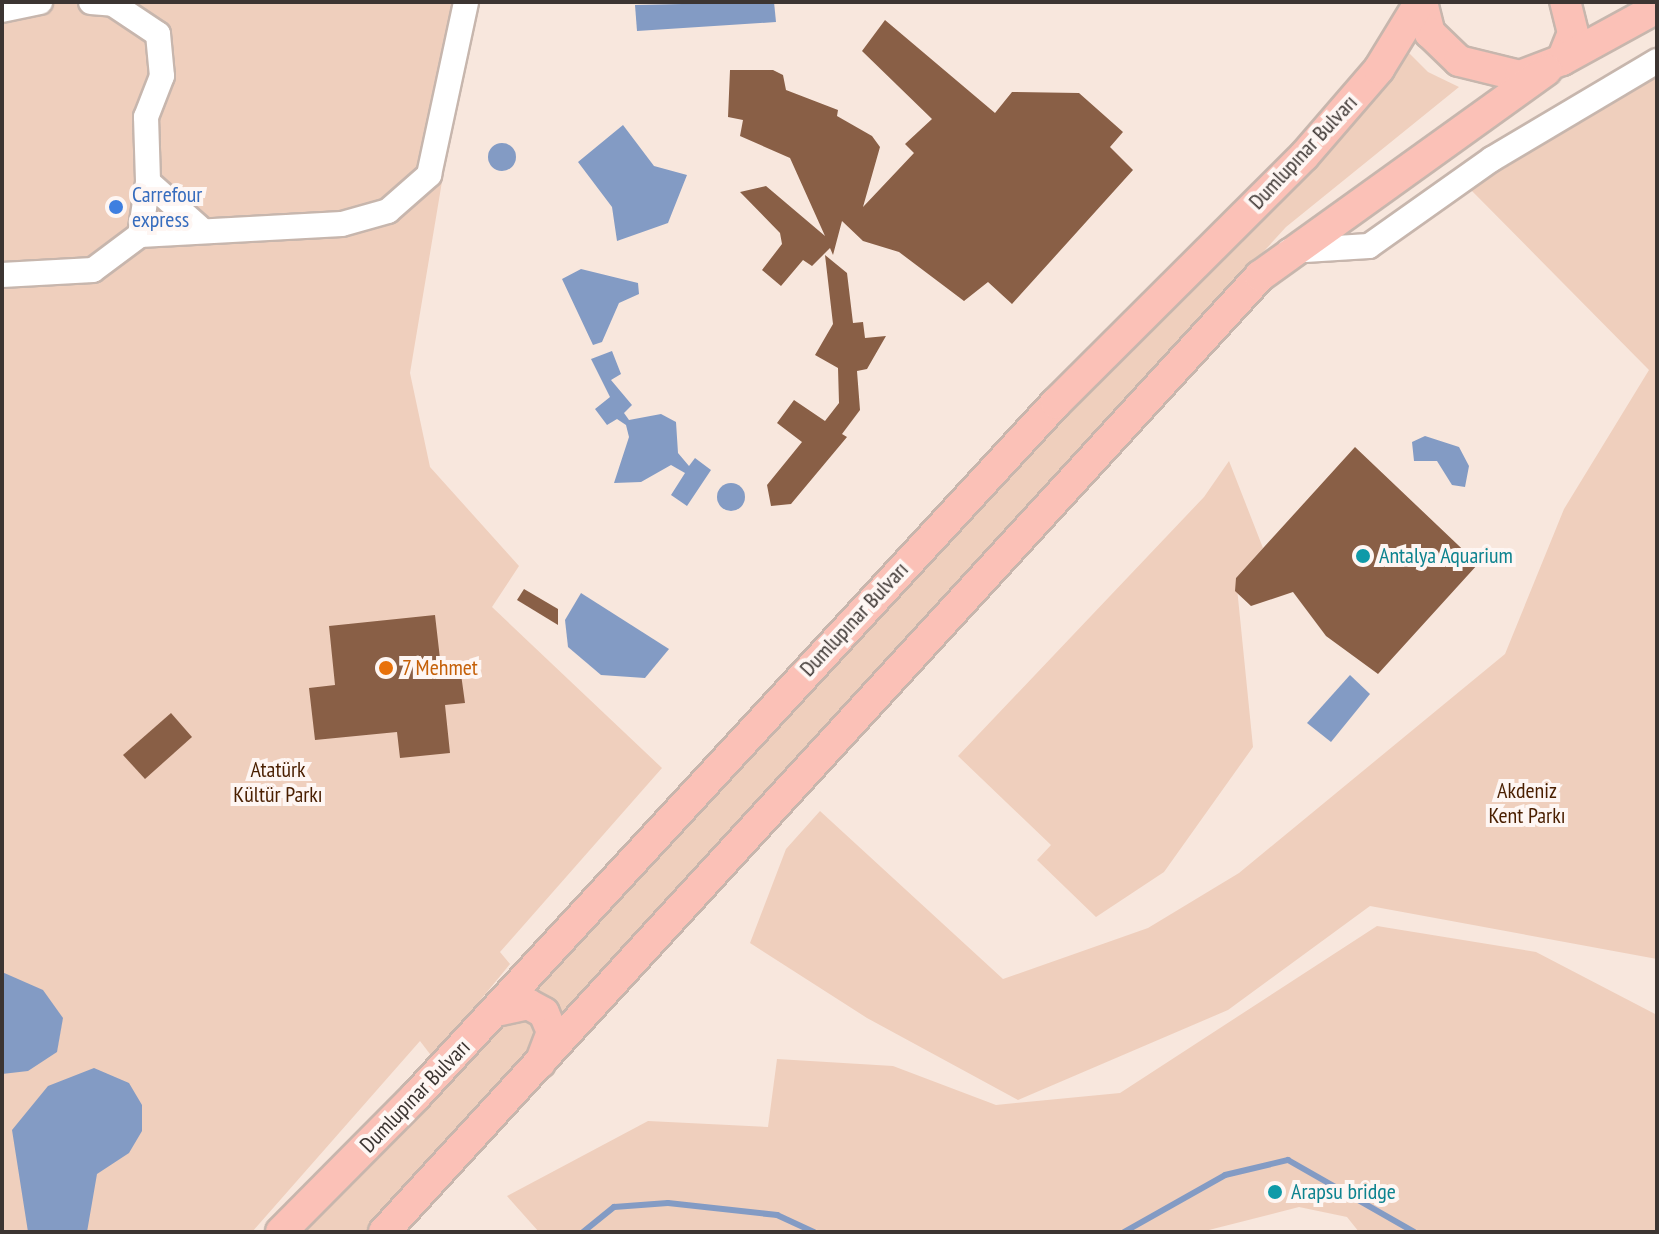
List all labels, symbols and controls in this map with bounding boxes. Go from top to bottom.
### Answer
street label: Dumlupınar Bulvarı [1243,89,1363,215]
place label: Carrefour express [132,181,202,232]
marker: Carrefour express [107,198,125,216]
place label: Antalya Aquarium [1379,543,1513,569]
marker: Antalya Aquarium [1354,547,1372,565]
street label: Dumlupınar Bulvarı [794,556,914,682]
place label: 7 Mehmet [402,655,479,681]
marker: 7 Mehmet [377,659,395,677]
park label: Atatürk Kültür Parkı [233,756,323,808]
park label: Akdeniz Kent Parkı [1489,777,1565,828]
street label: Dumlupınar Bulvarı [355,1034,475,1158]
place label: Arapsu bridge [1291,1179,1396,1205]
marker: Arapsu bridge [1266,1183,1284,1201]

